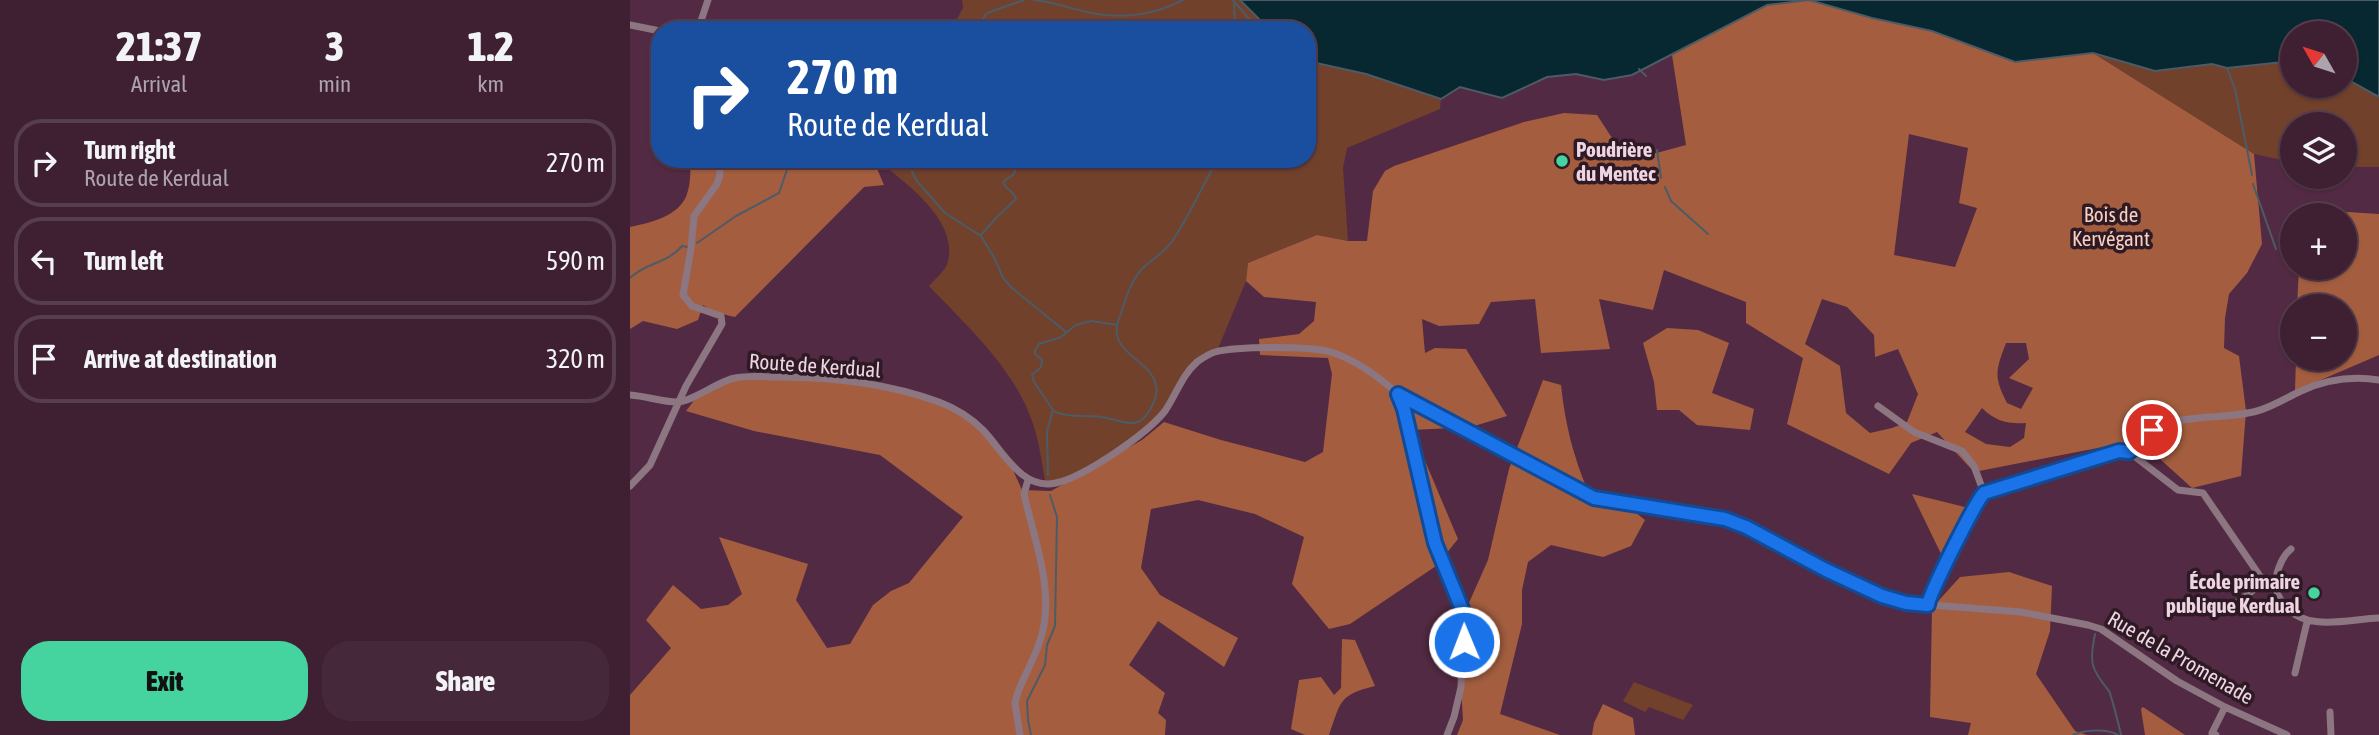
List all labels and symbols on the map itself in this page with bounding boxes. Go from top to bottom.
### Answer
north arrow [2280,21,2357,98]
place label: Poudrière du Mentec [1576,137,1656,185]
marker: Poudrière du Mentec [1554,153,1570,169]
park label: Bois de Kervégant [2072,202,2150,250]
street label: Route de Kerdual [748,348,882,382]
pin [2122,400,2182,460]
place label: École primaire publique Kerdual [2166,569,2300,617]
marker: École primaire publique Kerdual [2306,585,2322,601]
position arrow [1427,605,1501,679]
street label: Rue de la Promenade [2104,606,2258,708]

